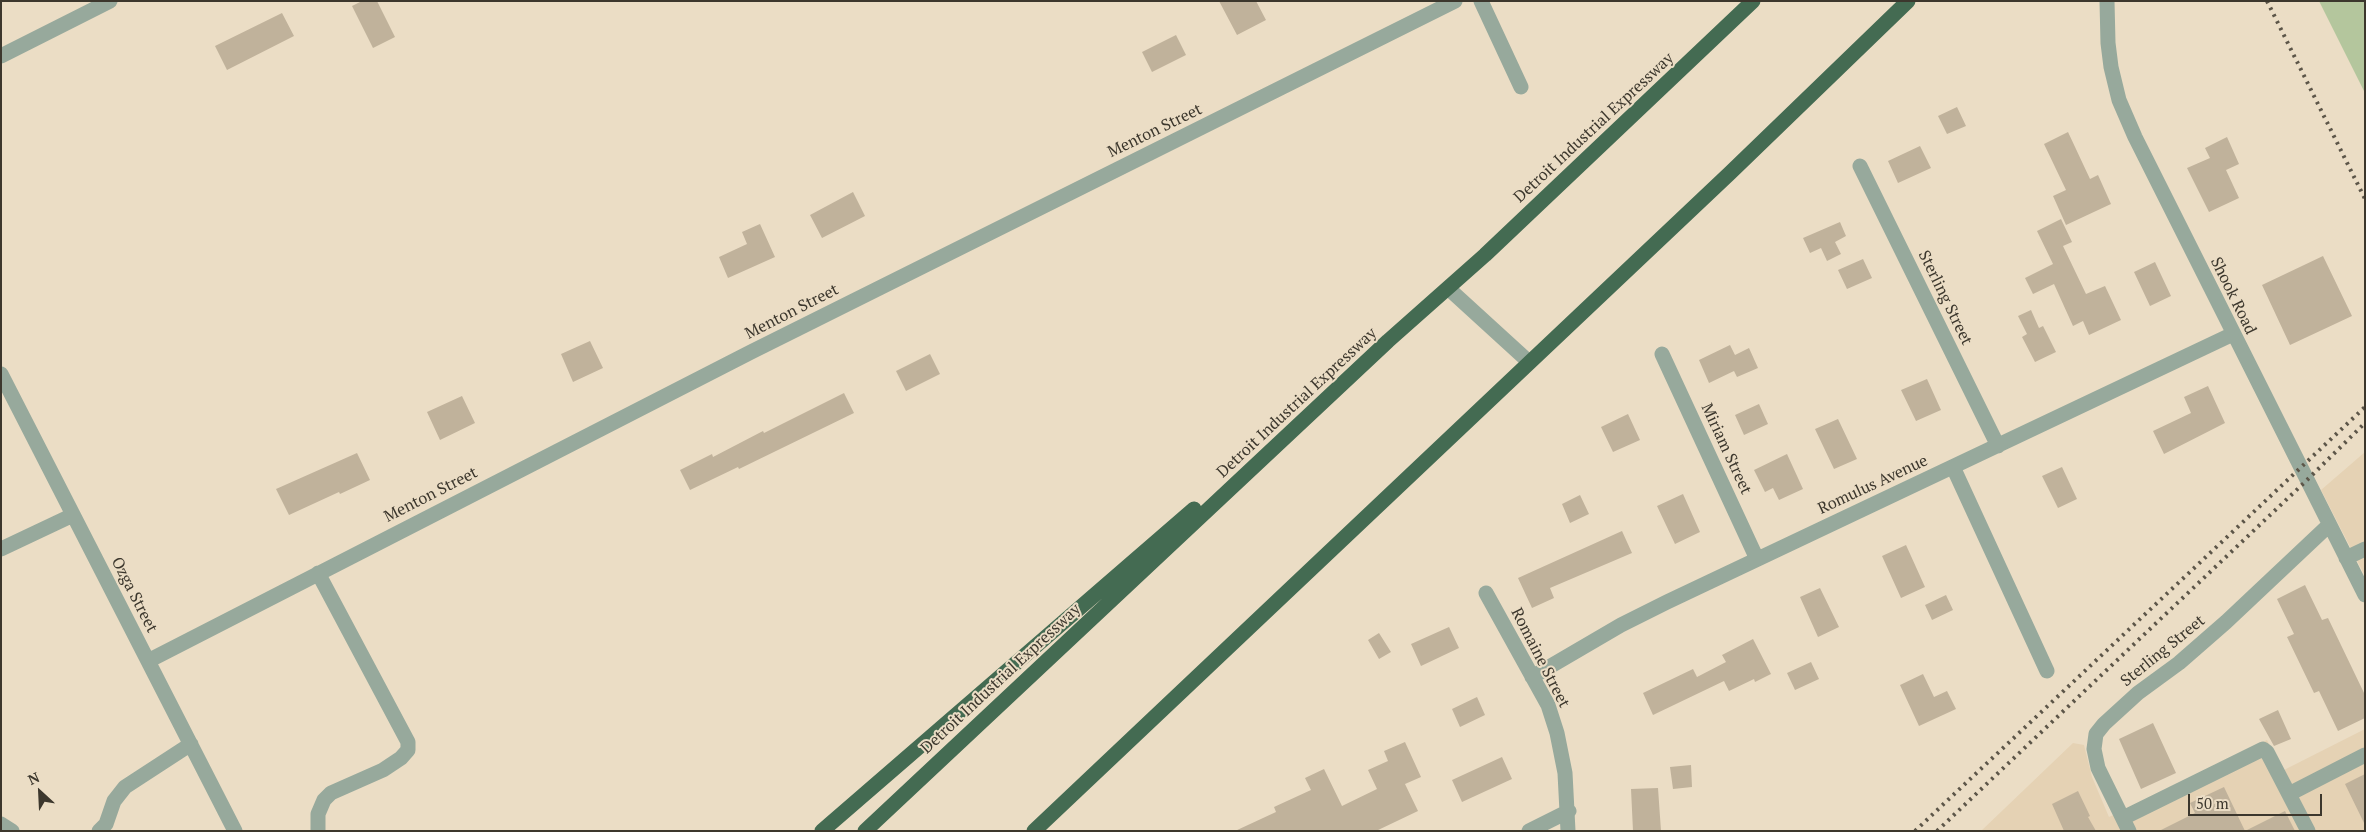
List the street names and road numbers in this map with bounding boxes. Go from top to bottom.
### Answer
street label: Detroit Industrial Expressway [1510,49,1678,207]
street label: Menton Street [1105,100,1205,162]
street label: Sterling Street [1914,248,1976,348]
street label: Shook Road [2206,254,2260,338]
street label: Menton Street [742,280,842,344]
street label: Detroit Industrial Expressway [1213,324,1381,482]
street label: Miriam Street [1697,400,1755,498]
street label: Romulus Avenue [1815,451,1931,519]
street label: Menton Street [381,463,481,527]
street label: Ozga Street [107,554,161,636]
street label: Detroit Industrial Expressway [917,600,1085,758]
street label: Romaine Street [1507,605,1573,711]
street label: Sterling Street [2117,611,2209,691]

